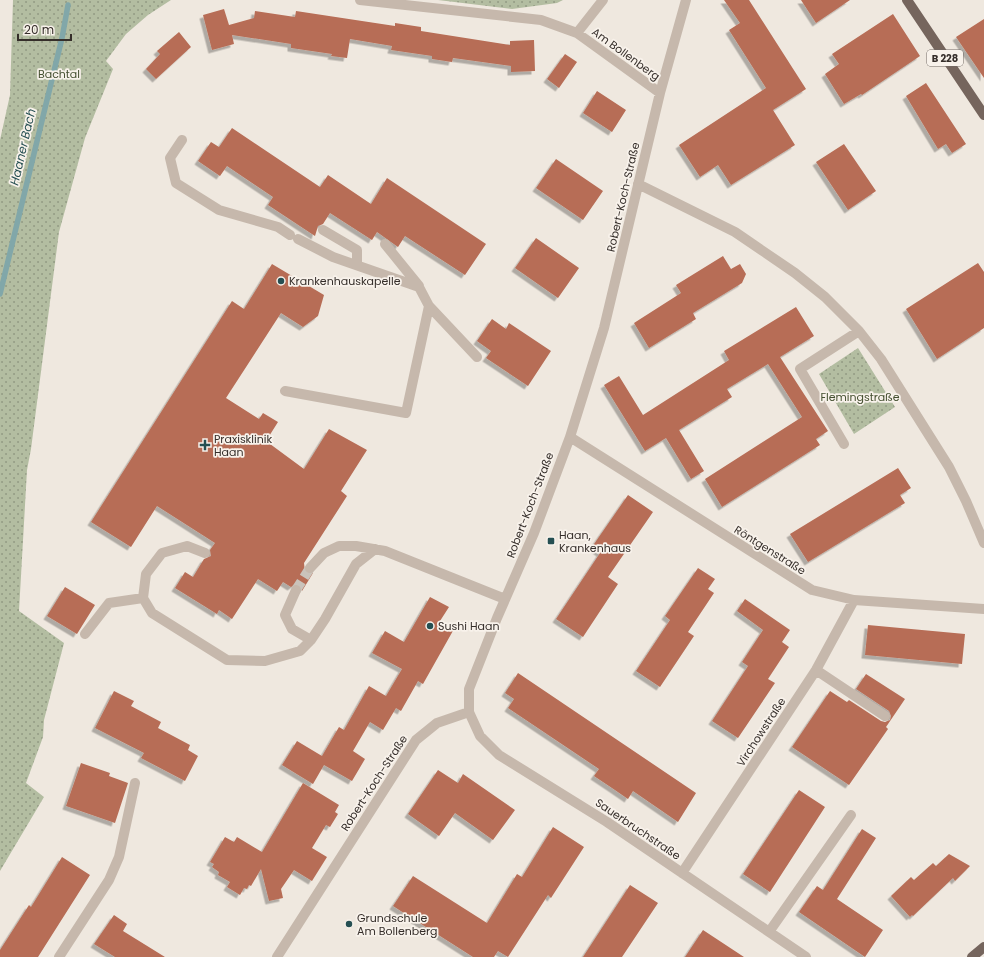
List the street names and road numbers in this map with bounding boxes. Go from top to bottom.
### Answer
street label: Am Bollenberg [589,24,663,84]
road number: B 228 [927,50,963,66]
street label: Robert-Koch-Straße [603,141,643,253]
street label: Robert-Koch-Straße [502,450,558,560]
street label: Röntgenstraße [731,522,809,579]
street label: Virchowstraße [733,694,789,770]
street label: Robert-Koch-Straße [337,732,411,834]
street label: Sauerbruchstraße [592,794,684,864]

